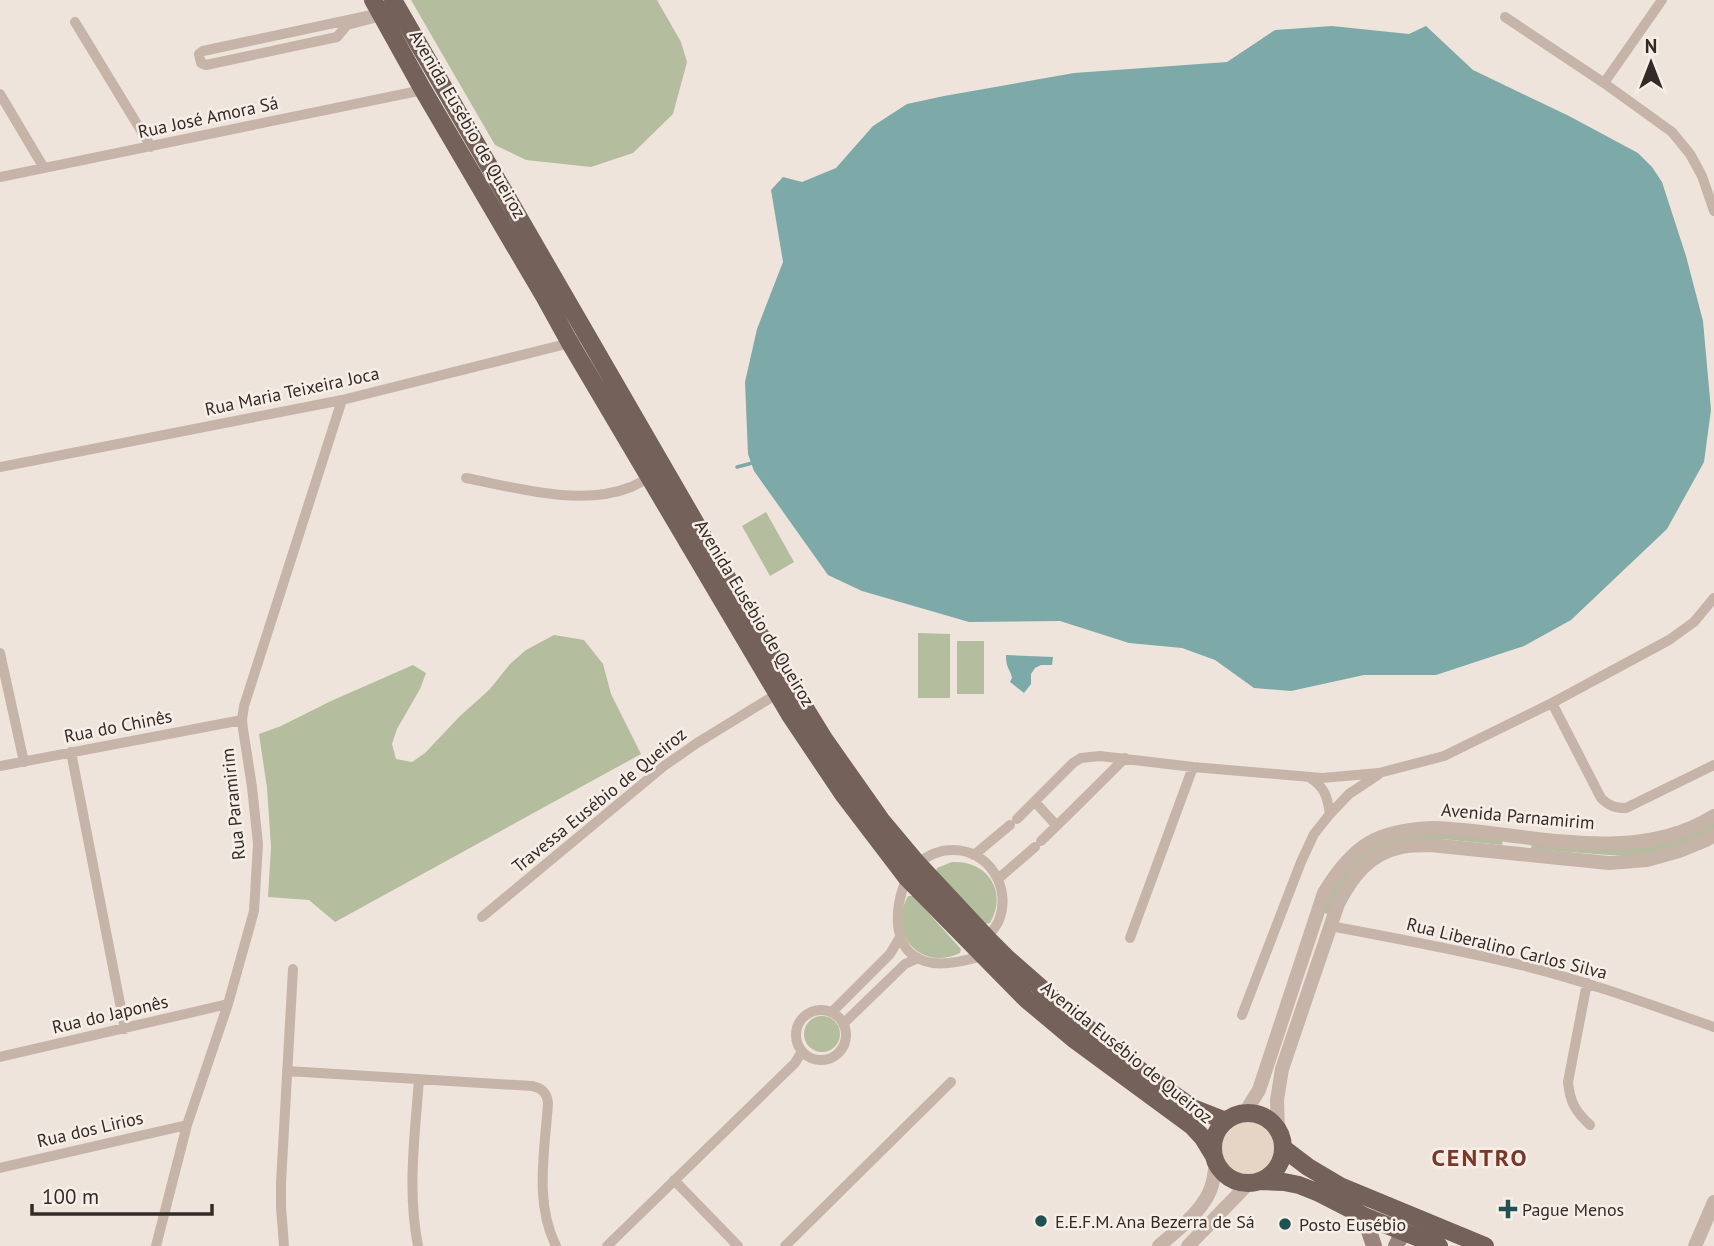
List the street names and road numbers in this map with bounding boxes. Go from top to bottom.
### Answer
street label: Avenida Eusébio de Queiroz [405,26,531,222]
street label: Rua José Amora Sá [136,91,280,143]
street label: Rua Maria Teixeira Joca [203,361,381,421]
street label: Avenida Eusébio de Queiroz [690,515,820,711]
street label: Rua do Chinês [62,704,174,748]
street label: Travessa Eusébio de Queiroz [507,723,691,877]
street label: Rua Paramirim [216,747,250,861]
street label: Avenida Parnamirim [1440,798,1596,834]
street label: Rua Liberalino Carlos Silva [1404,912,1610,984]
street label: Avenida Eusébio de Queiroz [1037,976,1217,1128]
street label: Rua do Japonês [50,989,170,1039]
street label: Rua dos Lirios [35,1106,145,1152]

